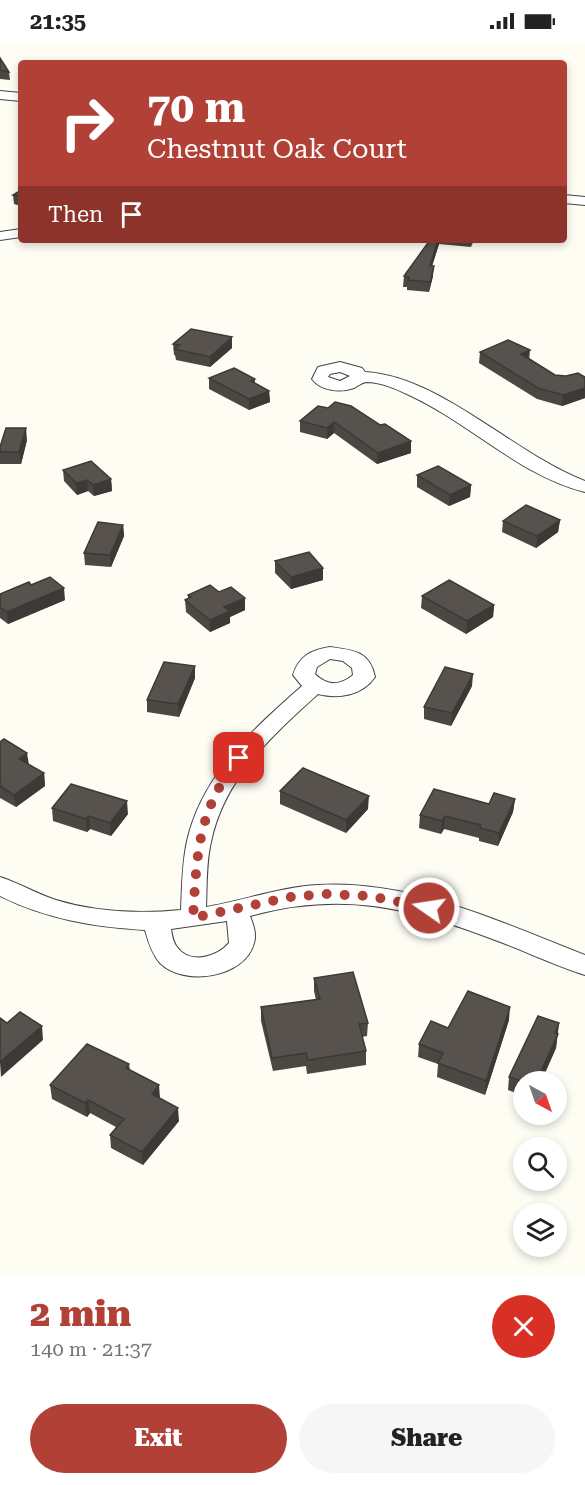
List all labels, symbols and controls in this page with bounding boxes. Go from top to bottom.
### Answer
text: 21:35 [30,9,86,34]
text: 70 m [147,83,245,132]
icon: right [48,84,126,162]
text: Chestnut Oak Court [147,133,407,165]
icon: arrive [115,198,148,231]
text: Then [48,202,103,227]
pin [213,732,264,783]
icon: arrive [222,741,255,774]
position arrow [397,876,461,940]
north arrow [513,1071,567,1125]
map controls [513,1071,567,1257]
button: search [513,1137,567,1191]
button: layers [513,1203,567,1257]
text: 2 min [30,1293,131,1335]
button: close [492,1295,555,1358]
text: 140 m · 21:37 [30,1337,152,1361]
button: Exit [30,1404,287,1473]
button: Share [299,1404,555,1473]

